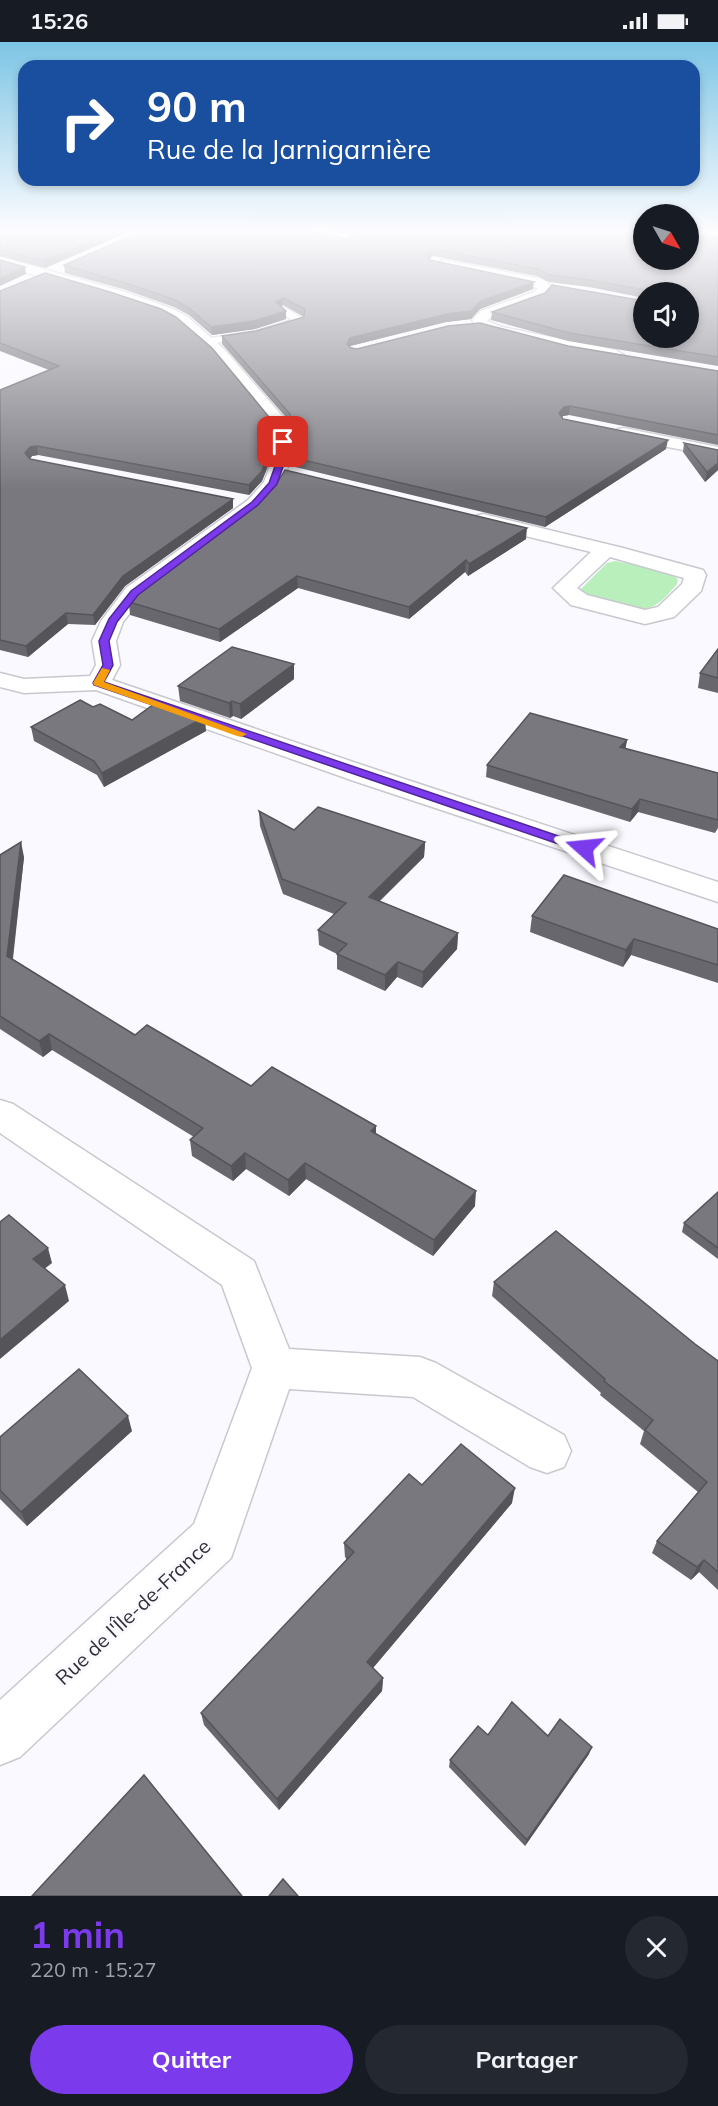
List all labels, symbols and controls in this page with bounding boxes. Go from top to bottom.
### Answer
text: 15:26 [30,7,88,35]
text: 90 m [147,80,247,133]
icon: right [48,84,126,162]
text: Rue de la Jarnigarnière [147,132,431,166]
north arrow [633,204,699,270]
map controls [633,204,699,348]
button: sound [633,282,699,348]
pin [257,416,308,467]
icon: arrive [266,425,299,458]
position arrow [552,816,616,880]
street label: Rue de l'Île-de-France [50,1533,215,1690]
text: 1 min [30,1912,125,1957]
button: close [625,1916,688,1979]
text: 220 m · 15:27 [30,1957,156,1982]
button: Quitter [30,2025,353,2094]
button: Partager [365,2025,688,2094]

